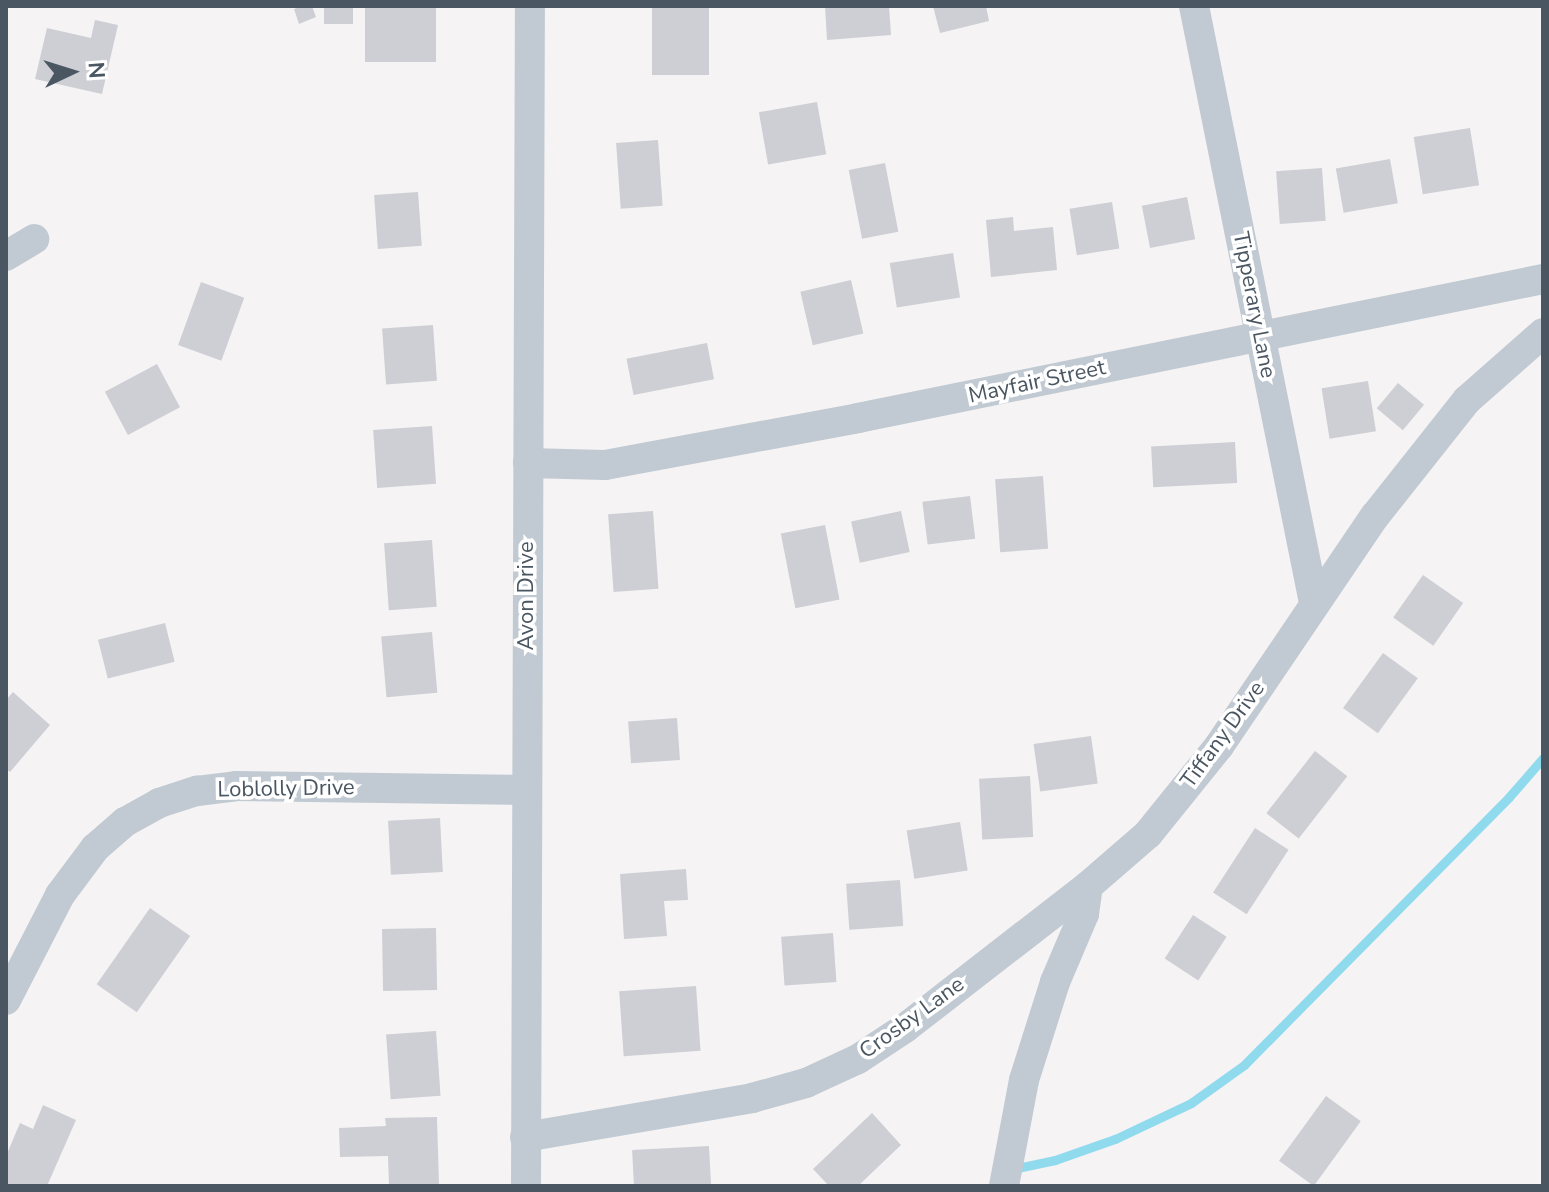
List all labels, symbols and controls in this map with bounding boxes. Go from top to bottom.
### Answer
north arrow [32,32,112,112]
text: N [80,61,111,80]
street label: Tipperary Lane [1227,230,1281,380]
street label: Mayfair Street [966,355,1108,409]
street label: Avon Drive [514,541,540,651]
street label: Tiffany Drive [1175,676,1271,794]
street label: Loblolly Drive [217,775,355,803]
street label: Crosby Lane [855,971,969,1065]

